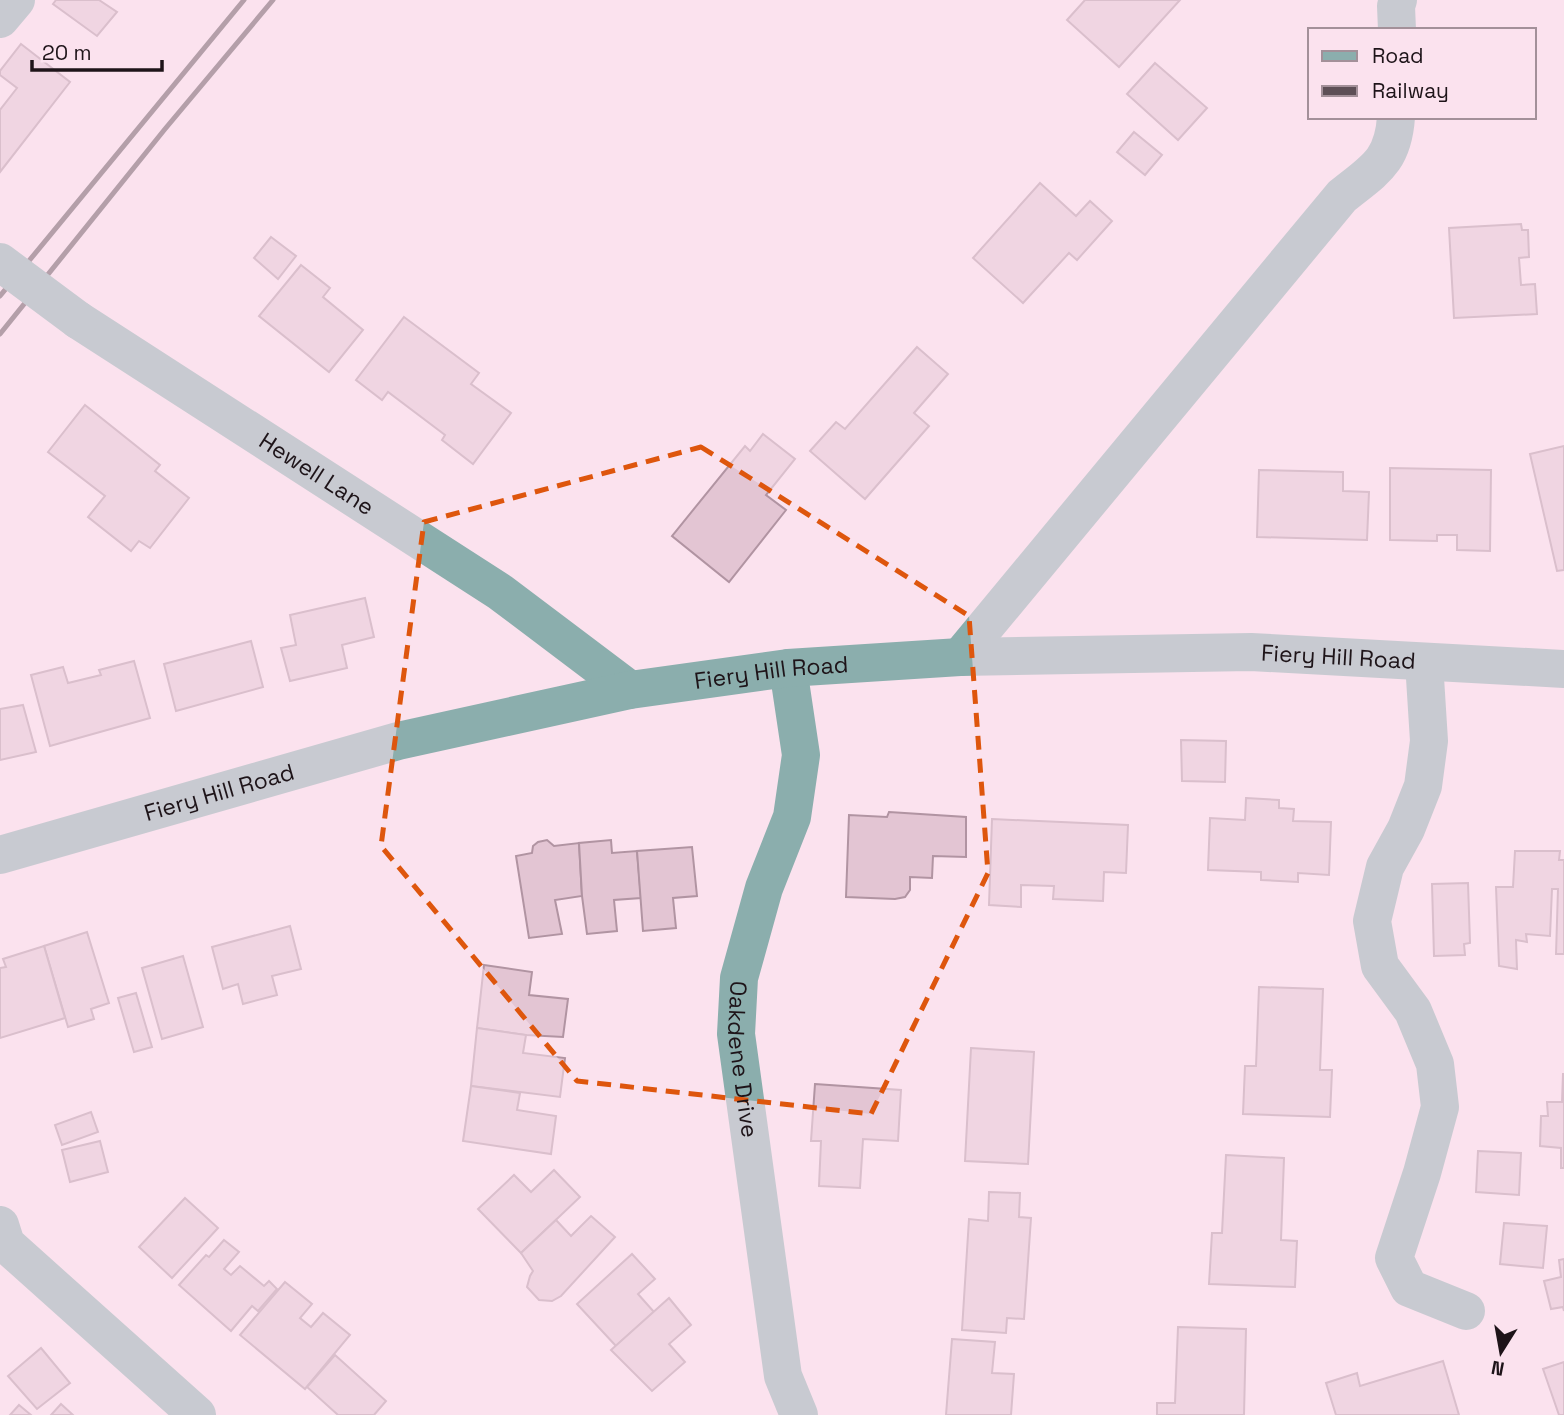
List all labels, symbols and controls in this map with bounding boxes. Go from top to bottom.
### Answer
scale bar [32,28,161,72]
legend [1308,28,1536,119]
text: 20 m [42,39,92,66]
text: Road [1372,42,1424,69]
text: Railway [1372,77,1449,104]
street label: Hewell Lane [254,426,380,522]
street label: Fiery Hill Road [1260,638,1416,676]
street label: Fiery Hill Road [692,649,849,696]
street label: Fiery Hill Road [141,756,298,828]
street label: Oakdene Drive [721,980,765,1139]
north arrow [1466,1317,1536,1387]
text: N [1489,1355,1506,1382]

